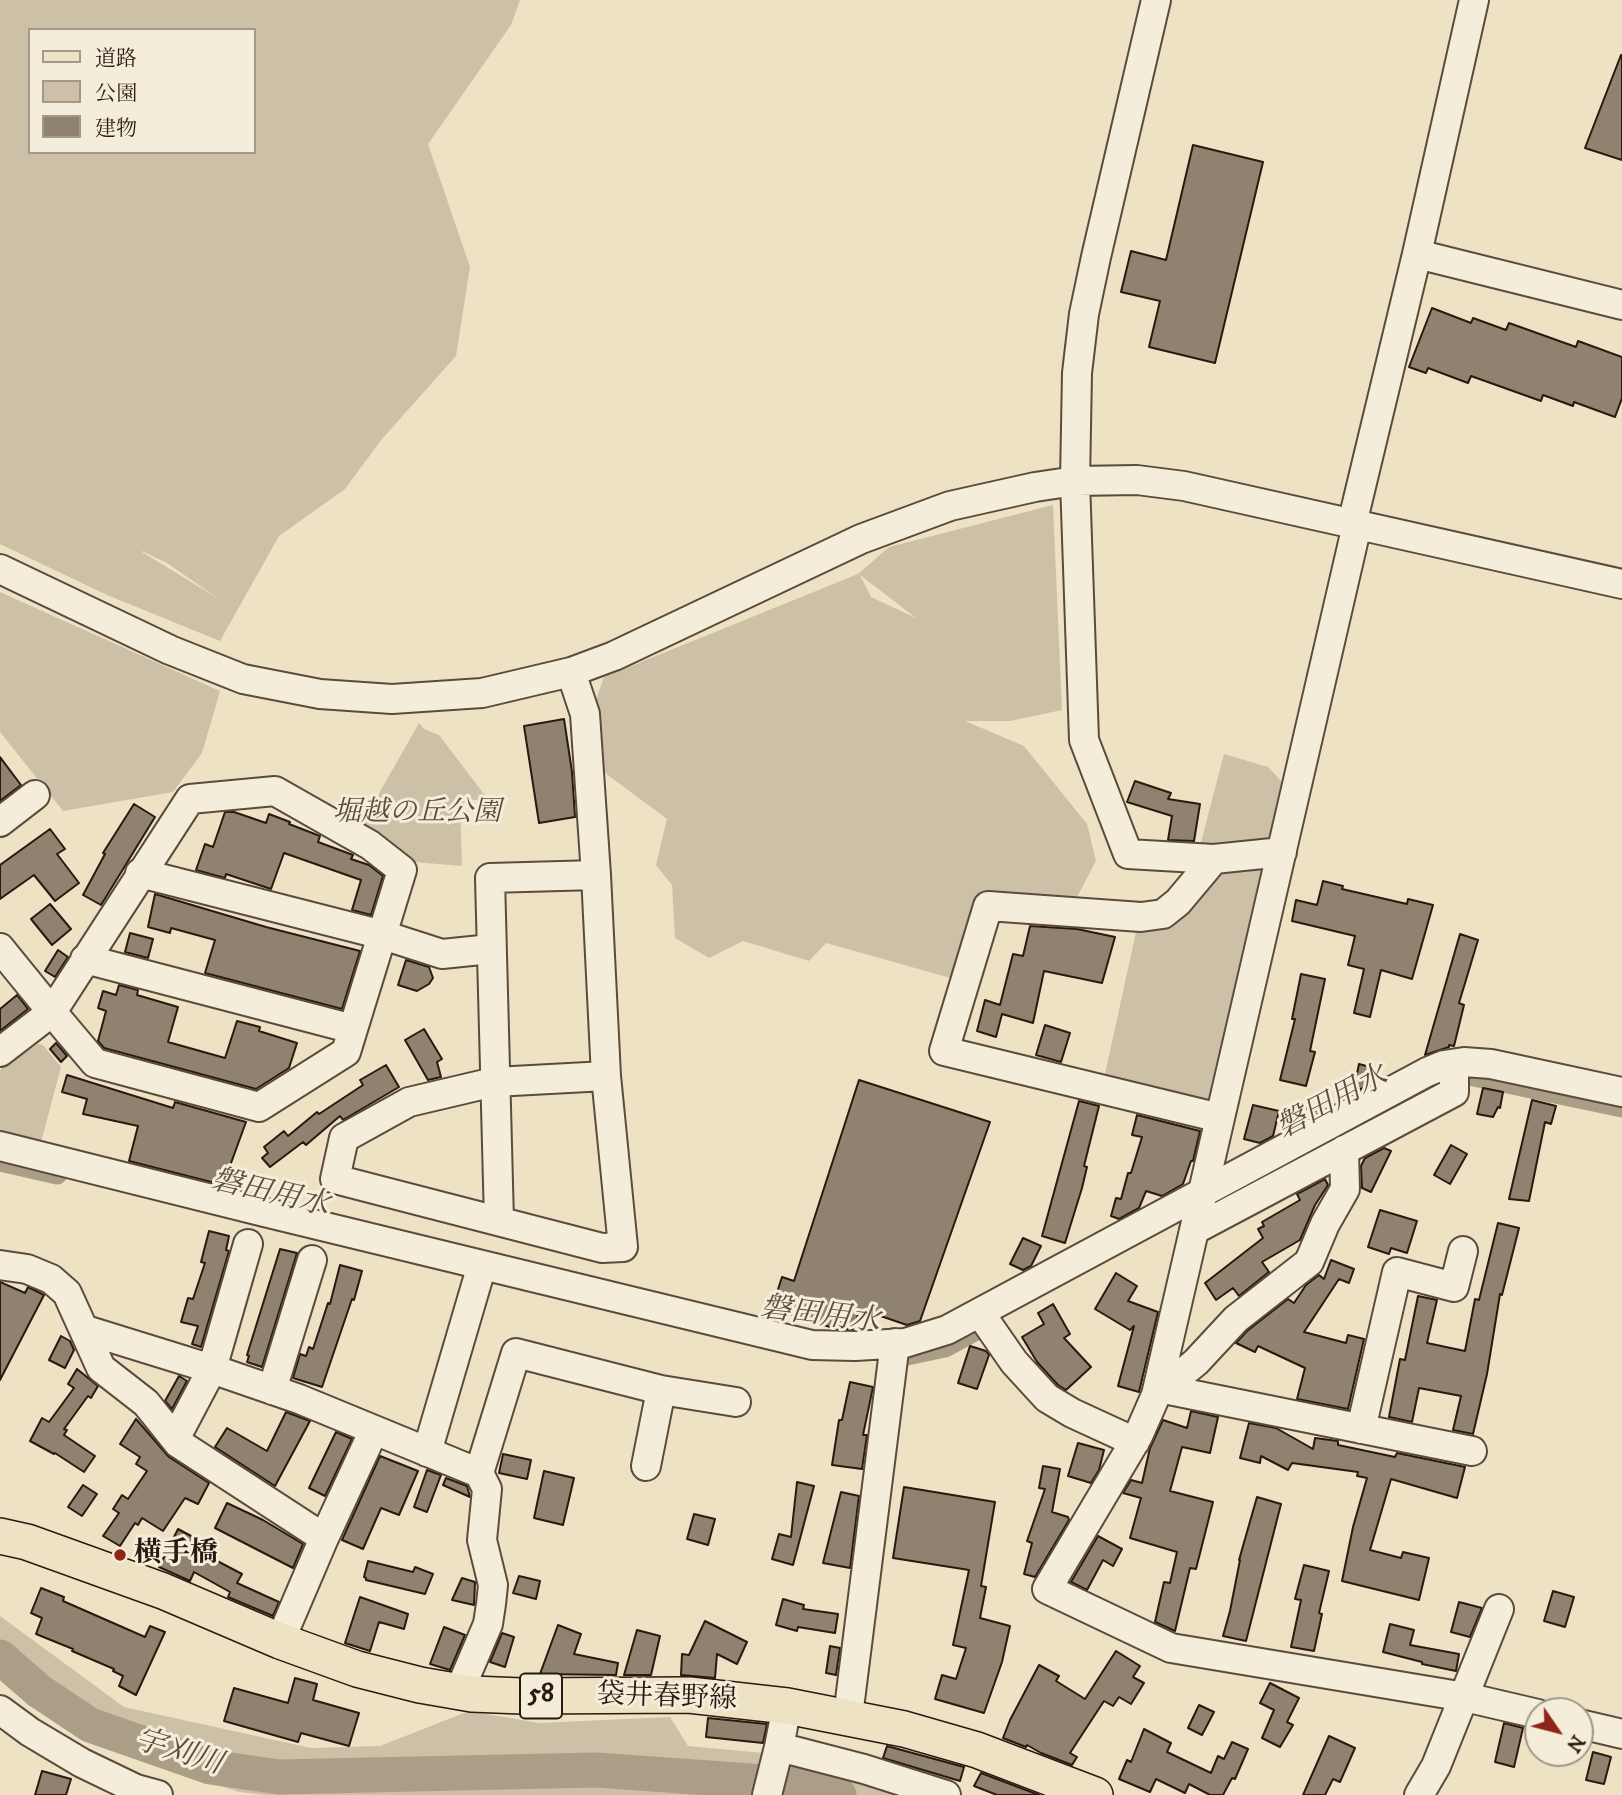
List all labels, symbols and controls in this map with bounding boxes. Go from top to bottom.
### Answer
legend [28,28,256,154]
text: 道路 [95,46,137,72]
text: 公園 [95,81,137,107]
text: 建物 [95,116,137,142]
park label: 堀越の丘公園 [333,797,501,831]
water label: 磐田用水 [1272,1060,1394,1148]
water label: 磐田用水 [207,1164,333,1226]
water label: 磐田用水 [758,1292,882,1342]
place label: 横手橋 [134,1538,218,1572]
marker: 横手橋 [112,1547,128,1563]
road number: 58 [520,1674,562,1718]
street label: 袋井春野線 [596,1680,738,1718]
north arrow [1524,1697,1594,1767]
water label: 宇刈川 [130,1724,226,1784]
text: N [1561,1730,1589,1756]

